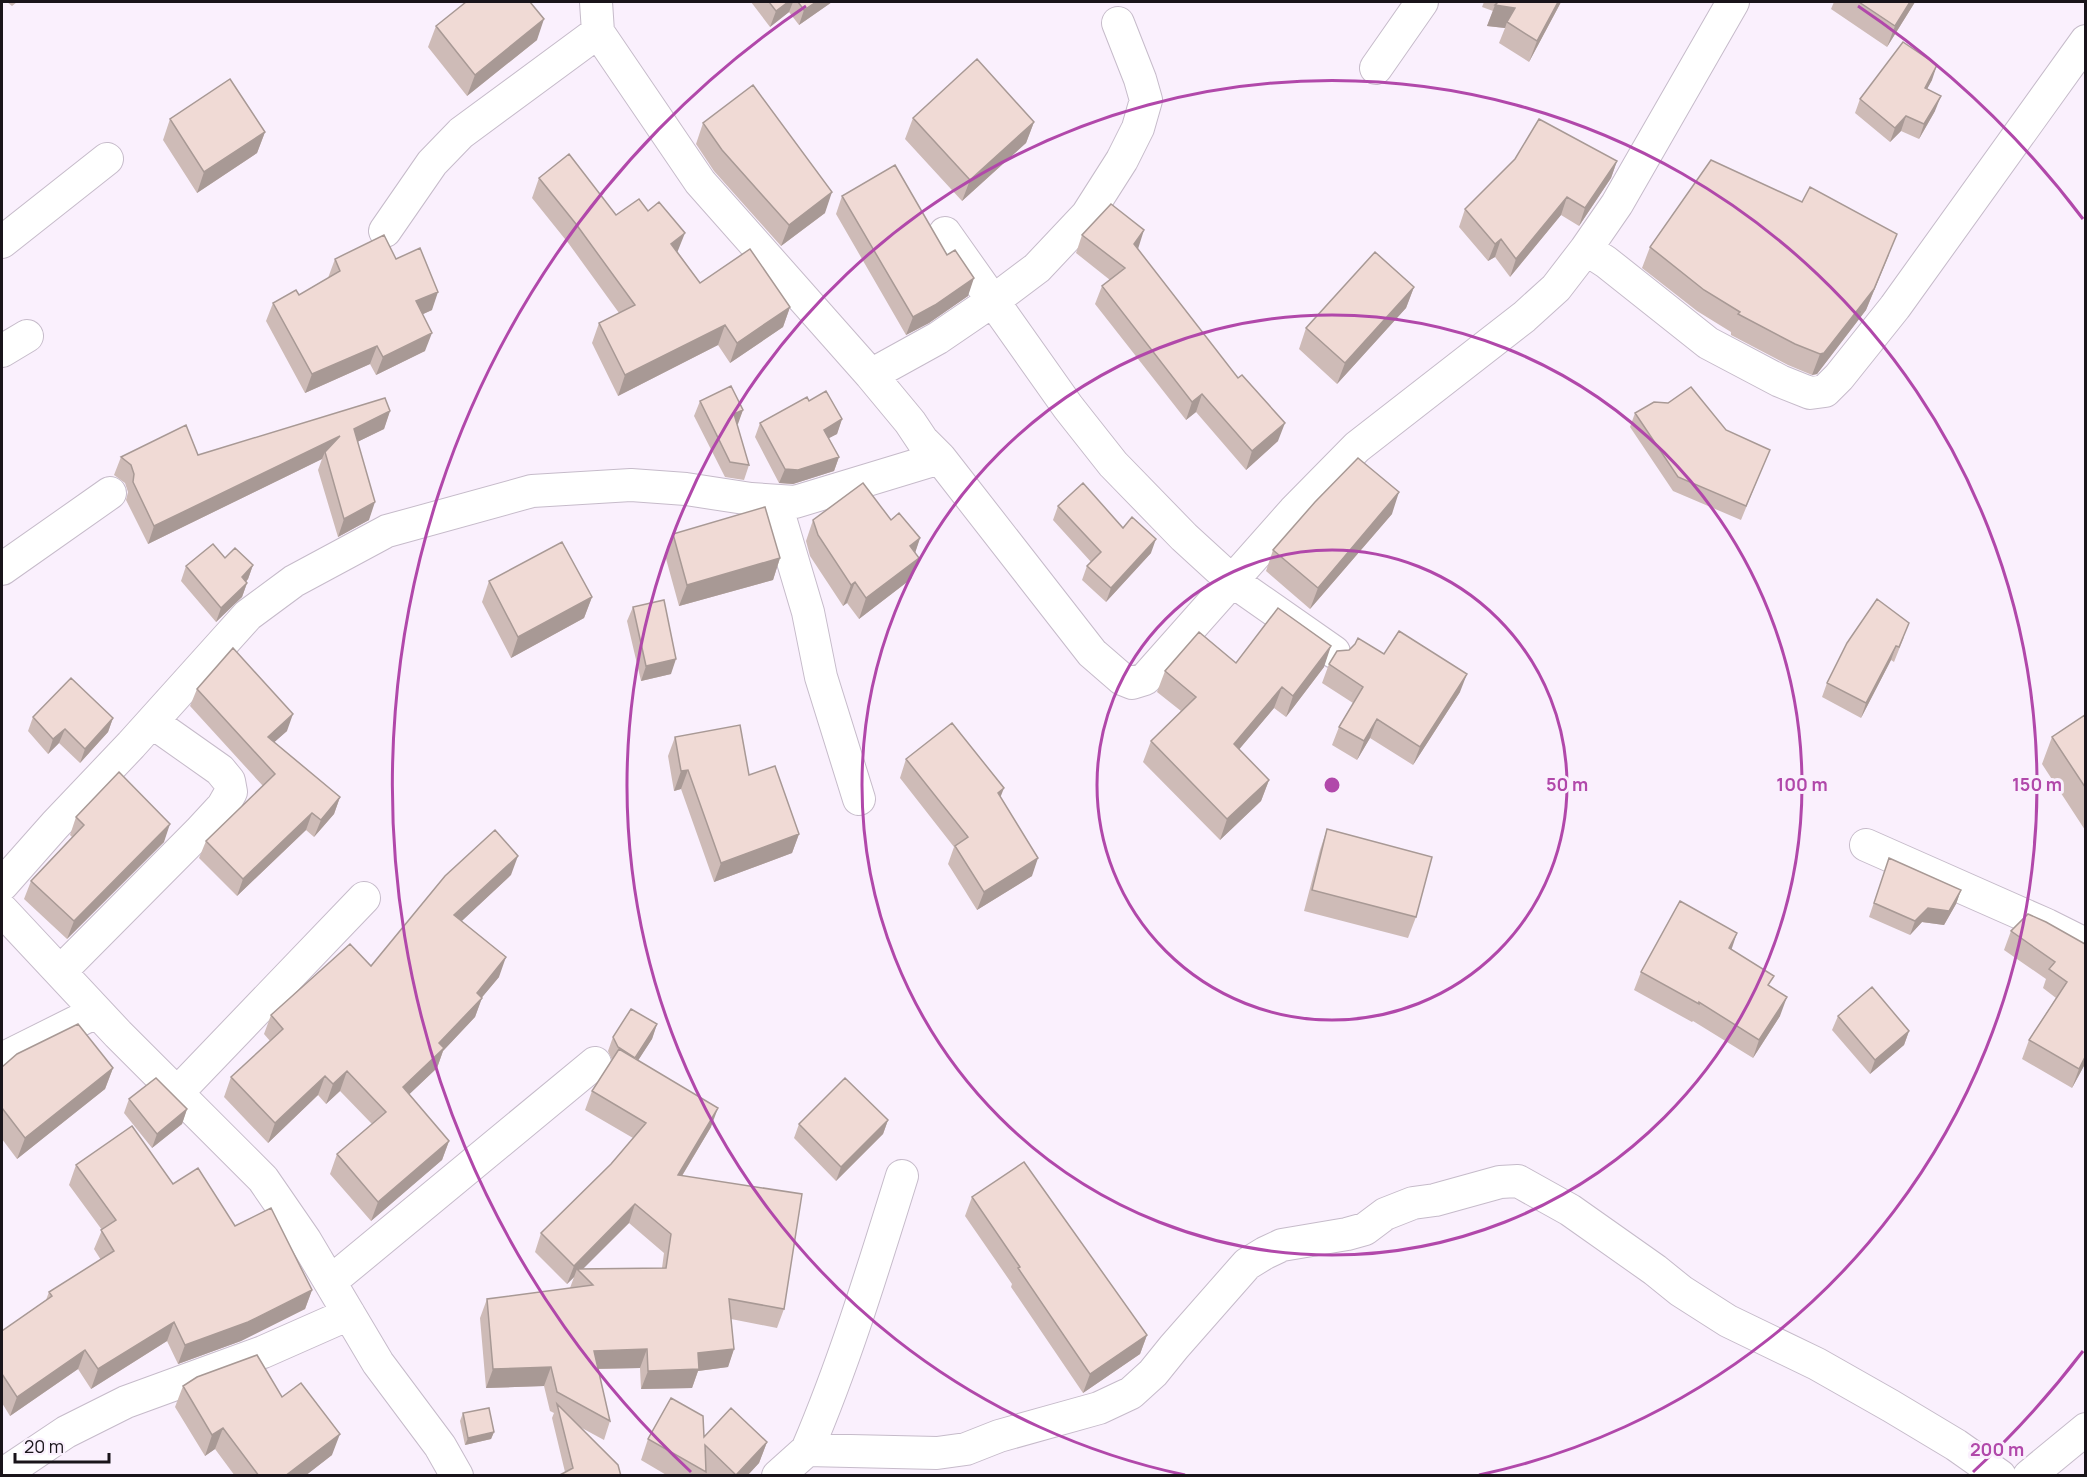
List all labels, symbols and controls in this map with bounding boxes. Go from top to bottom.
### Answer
text: 50 m [1546,772,1588,796]
text: 100 m [1776,772,1828,796]
text: 150 m [2012,772,2062,796]
centre of rings [1322,775,1342,795]
scale bar [15,1426,110,1464]
text: 20 m [24,1434,64,1458]
text: 200 m [1970,1437,2024,1461]

